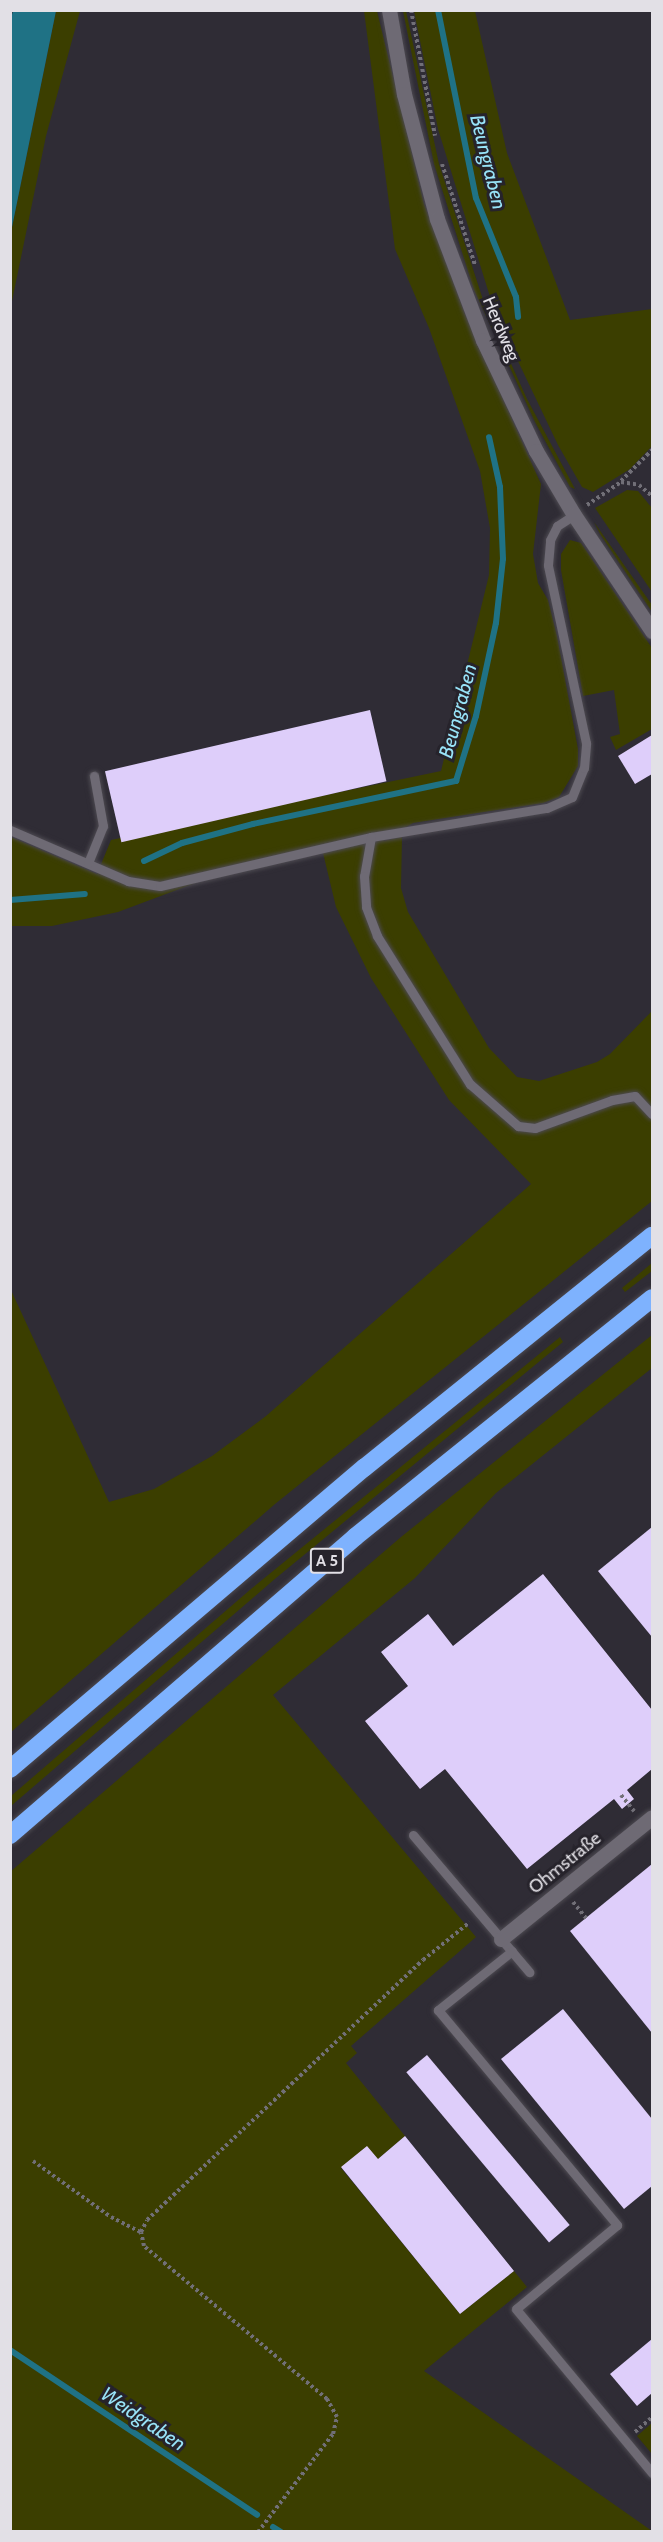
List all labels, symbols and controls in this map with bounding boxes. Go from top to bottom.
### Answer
water label: Beungraben [465,112,511,212]
street label: Herdweg [478,293,524,365]
water label: Beungraben [434,661,482,761]
road number: A 5 [309,1548,345,1574]
street label: Ohmstraße [525,1827,605,1899]
water label: Weidgraben [96,2382,190,2456]

